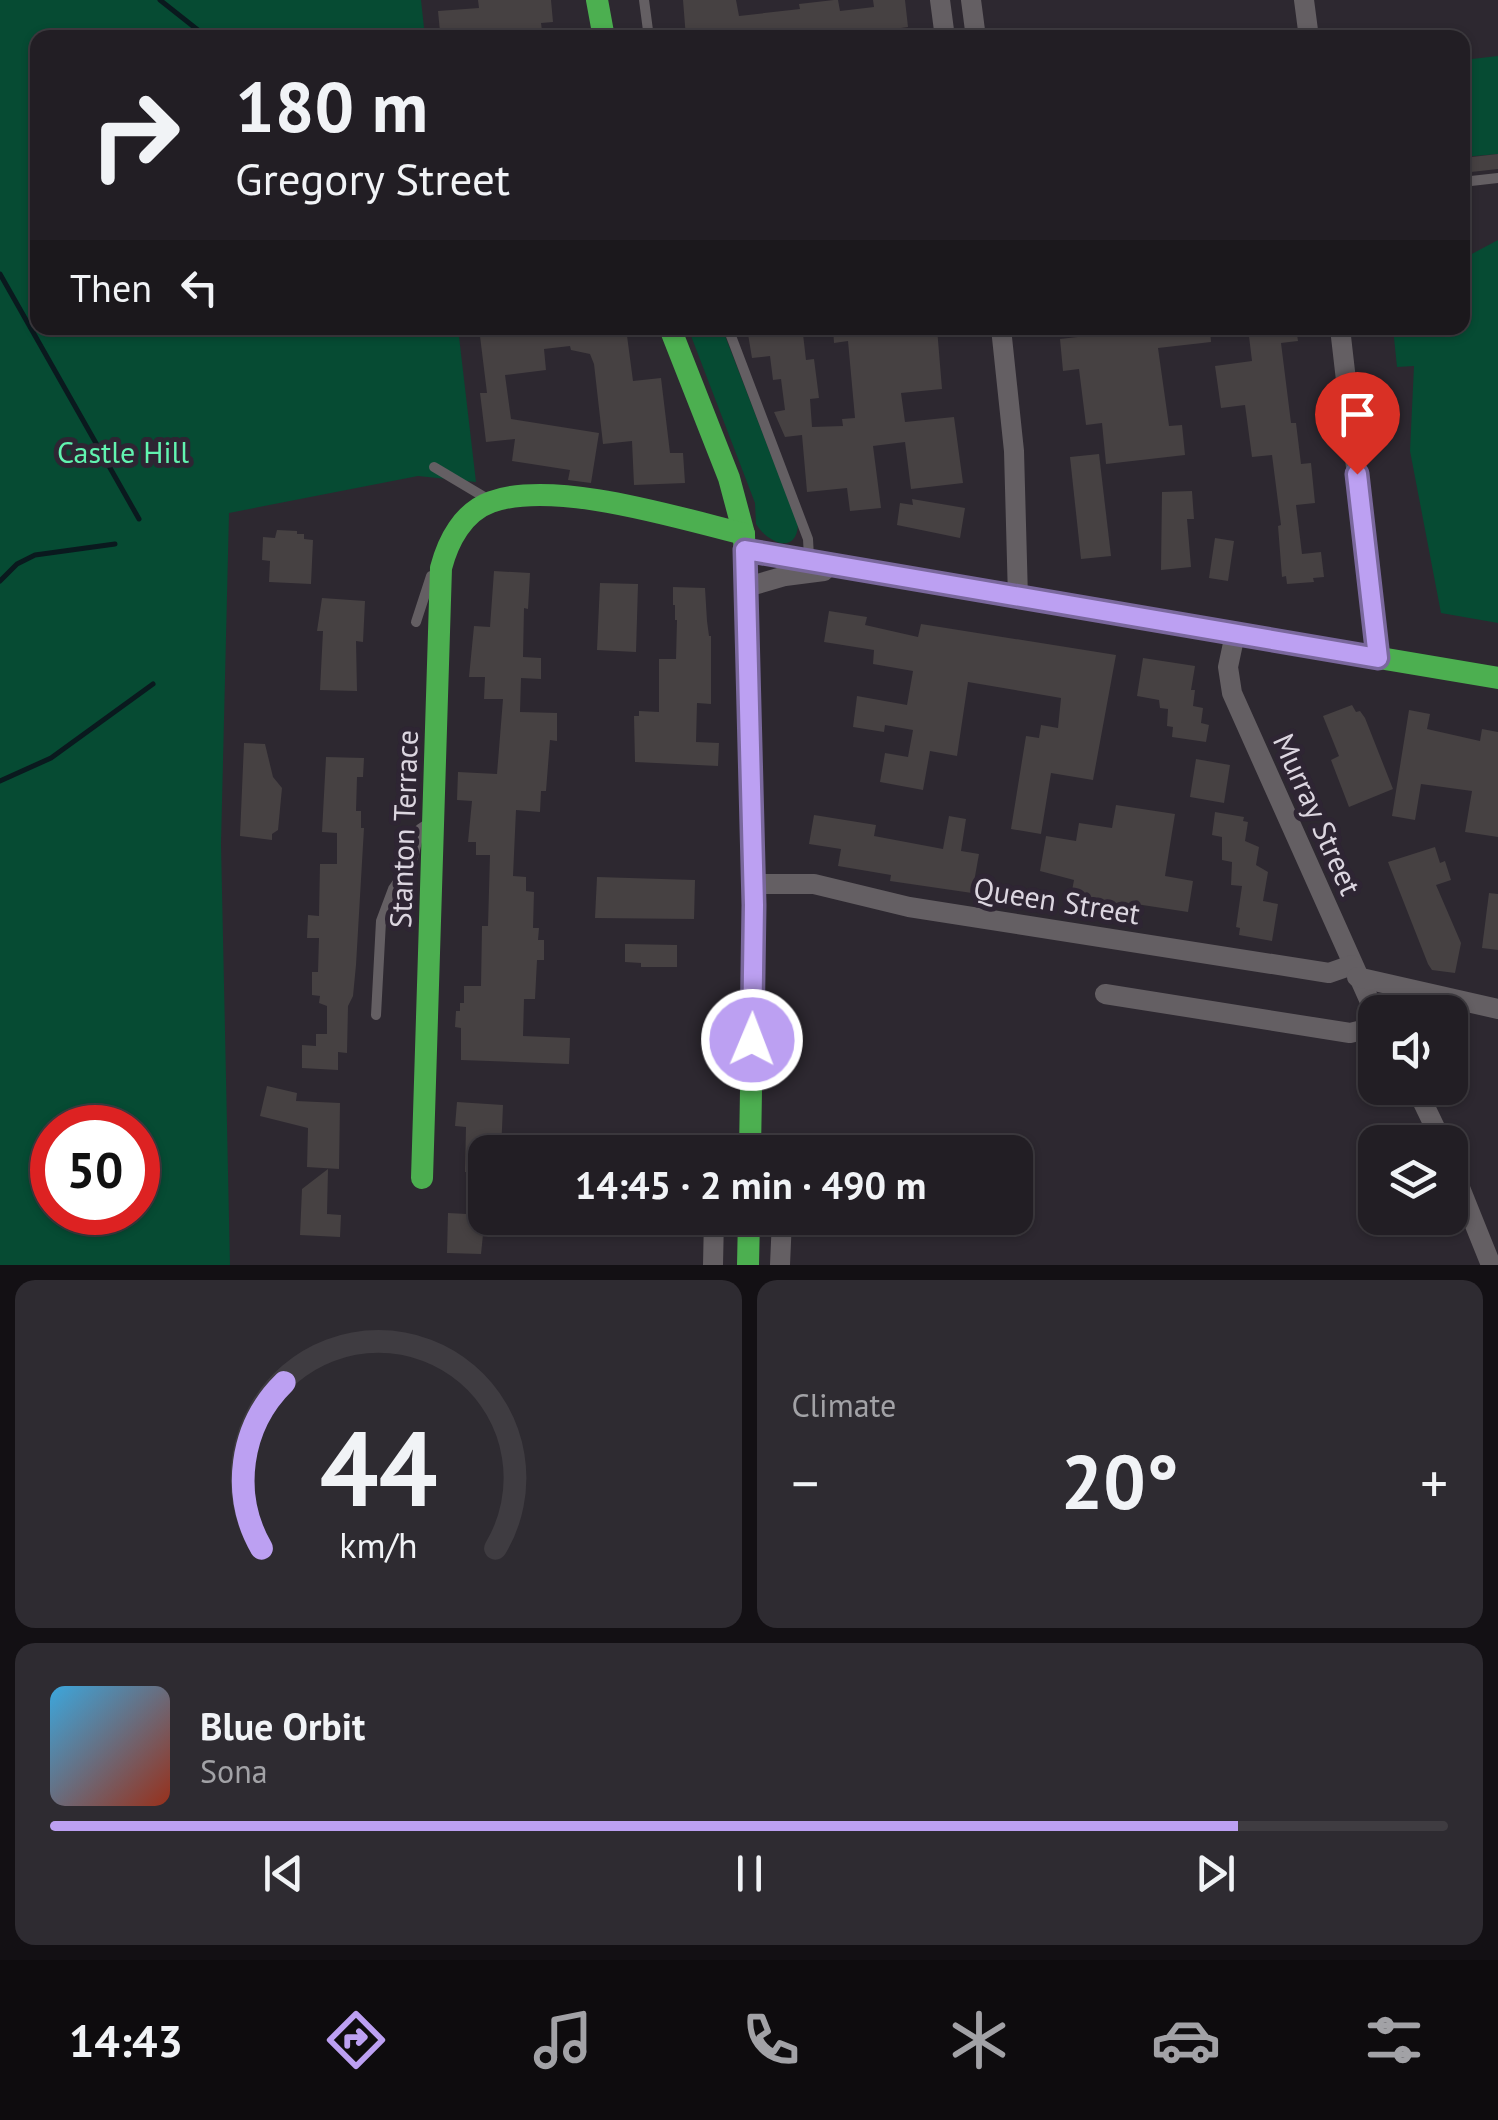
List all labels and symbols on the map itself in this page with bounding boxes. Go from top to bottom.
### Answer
pin [1315,372,1400,475]
park label: Castle Hill [57,432,189,471]
street label: Murray Street [1265,727,1371,901]
street label: Stanton Terrace [380,729,426,929]
street label: Queen Street [971,868,1143,932]
position arrow [700,988,804,1092]
speed limit sign: 50 [30,1105,160,1235]

